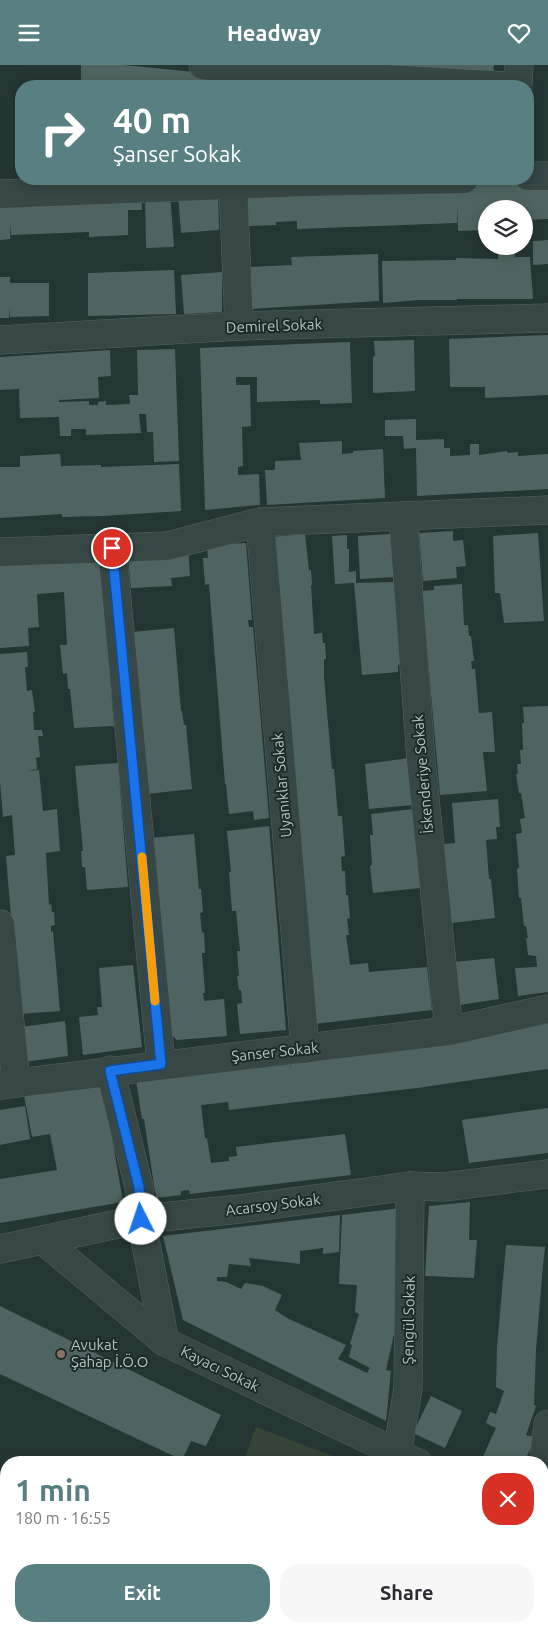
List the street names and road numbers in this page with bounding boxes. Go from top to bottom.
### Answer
street label: Demirel Sokak [226,315,323,336]
street label: İskenderiye Sokak [409,713,436,834]
street label: Uyanıklar Sokak [268,731,295,838]
street label: Şanser Sokak [231,1038,320,1065]
street label: Acarsoy Sokak [225,1190,322,1219]
street label: Şengül Sokak [399,1275,418,1365]
street label: Kayacı Sokak [178,1342,263,1395]

